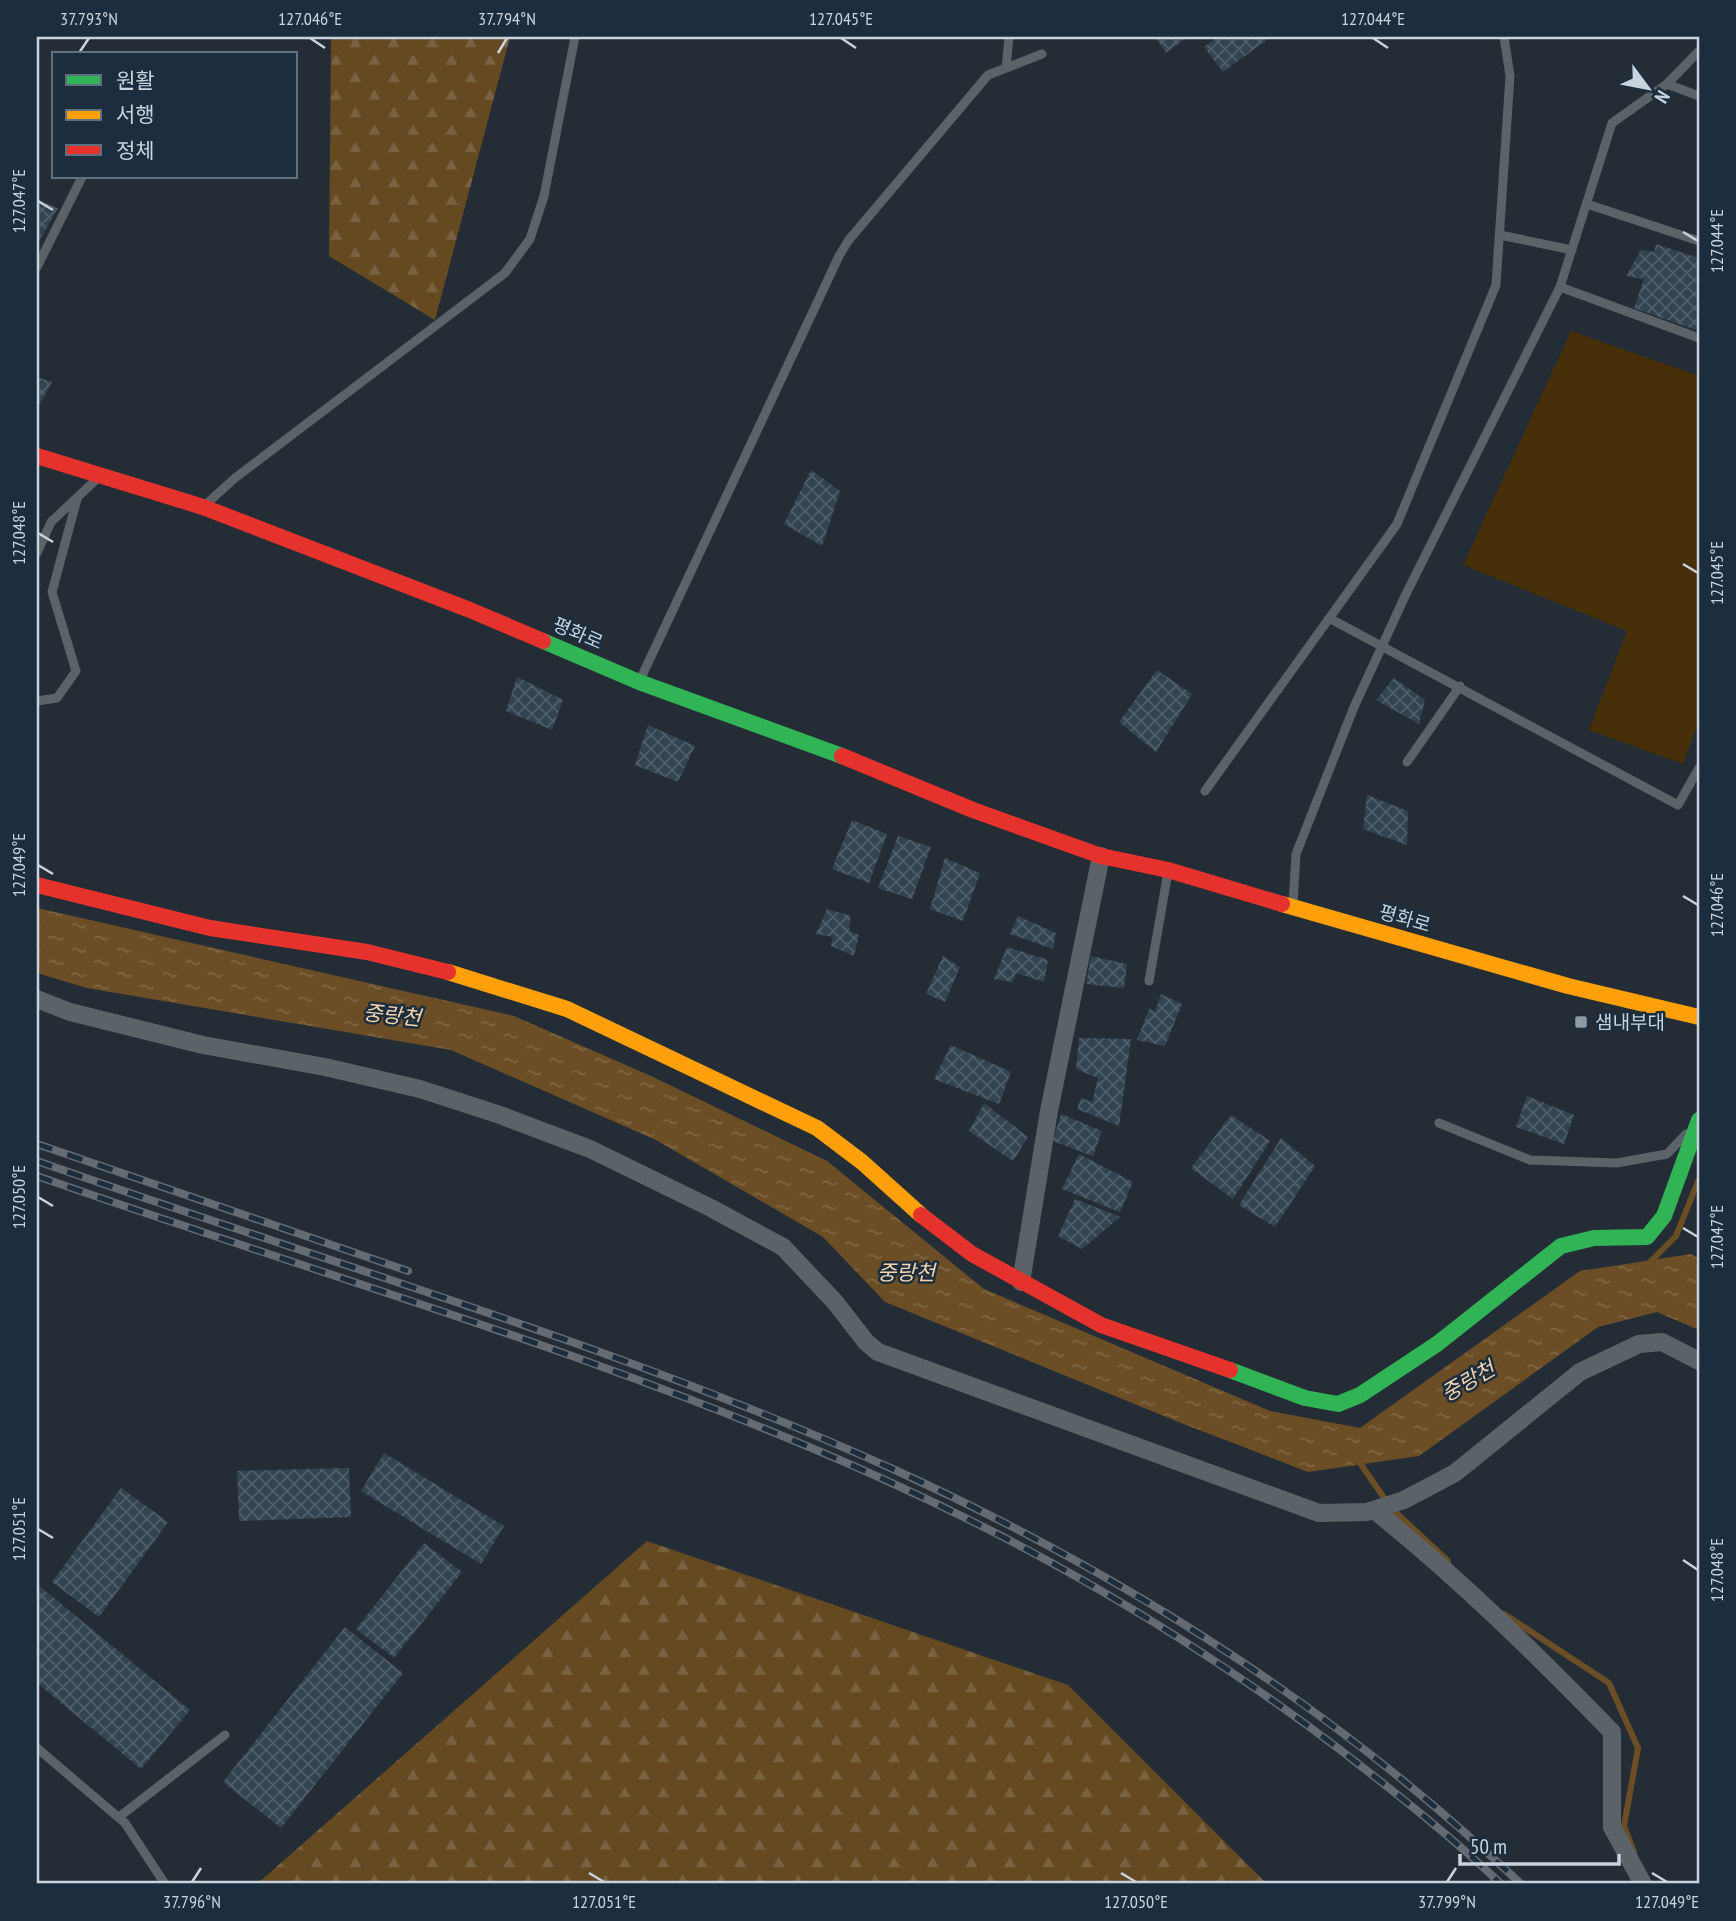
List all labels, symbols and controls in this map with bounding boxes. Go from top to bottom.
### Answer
text: 37.793°N [60,7,118,30]
text: 127.046°E [278,7,342,30]
text: 37.794°N [478,7,536,30]
text: 127.045°E [809,7,873,30]
text: 127.044°E [1341,7,1405,30]
legend [52,52,298,178]
north arrow [1614,52,1684,122]
text: 원활 [116,67,155,94]
text: N [1650,86,1675,108]
text: 서행 [116,101,155,128]
text: 정체 [116,137,155,164]
text: 127.047°E [7,169,30,233]
text: 127.044°E [1705,209,1728,273]
text: 127.048°E [7,501,30,565]
text: 127.045°E [1705,541,1728,605]
street label: 평화로 [549,612,607,654]
text: 127.049°E [7,833,30,897]
text: 127.046°E [1705,873,1728,937]
street label: 평화로 [1376,899,1434,937]
water label: 중랑천 [362,999,425,1032]
place label: 샘내부대 [1595,1010,1665,1034]
marker: 샘내부대 [1573,1014,1589,1030]
text: 127.050°E [7,1165,30,1229]
text: 127.047°E [1705,1205,1728,1269]
water label: 중랑천 [877,1259,938,1286]
water label: 중랑천 [1436,1353,1502,1407]
text: 127.051°E [7,1497,30,1561]
text: 127.048°E [1705,1538,1728,1602]
scale bar [1460,1823,1619,1867]
text: 50 m [1470,1833,1507,1860]
text: 37.796°N [163,1890,221,1913]
text: 127.051°E [572,1890,636,1913]
text: 127.050°E [1104,1890,1168,1913]
text: 37.799°N [1418,1890,1476,1913]
text: 127.049°E [1635,1890,1699,1913]

